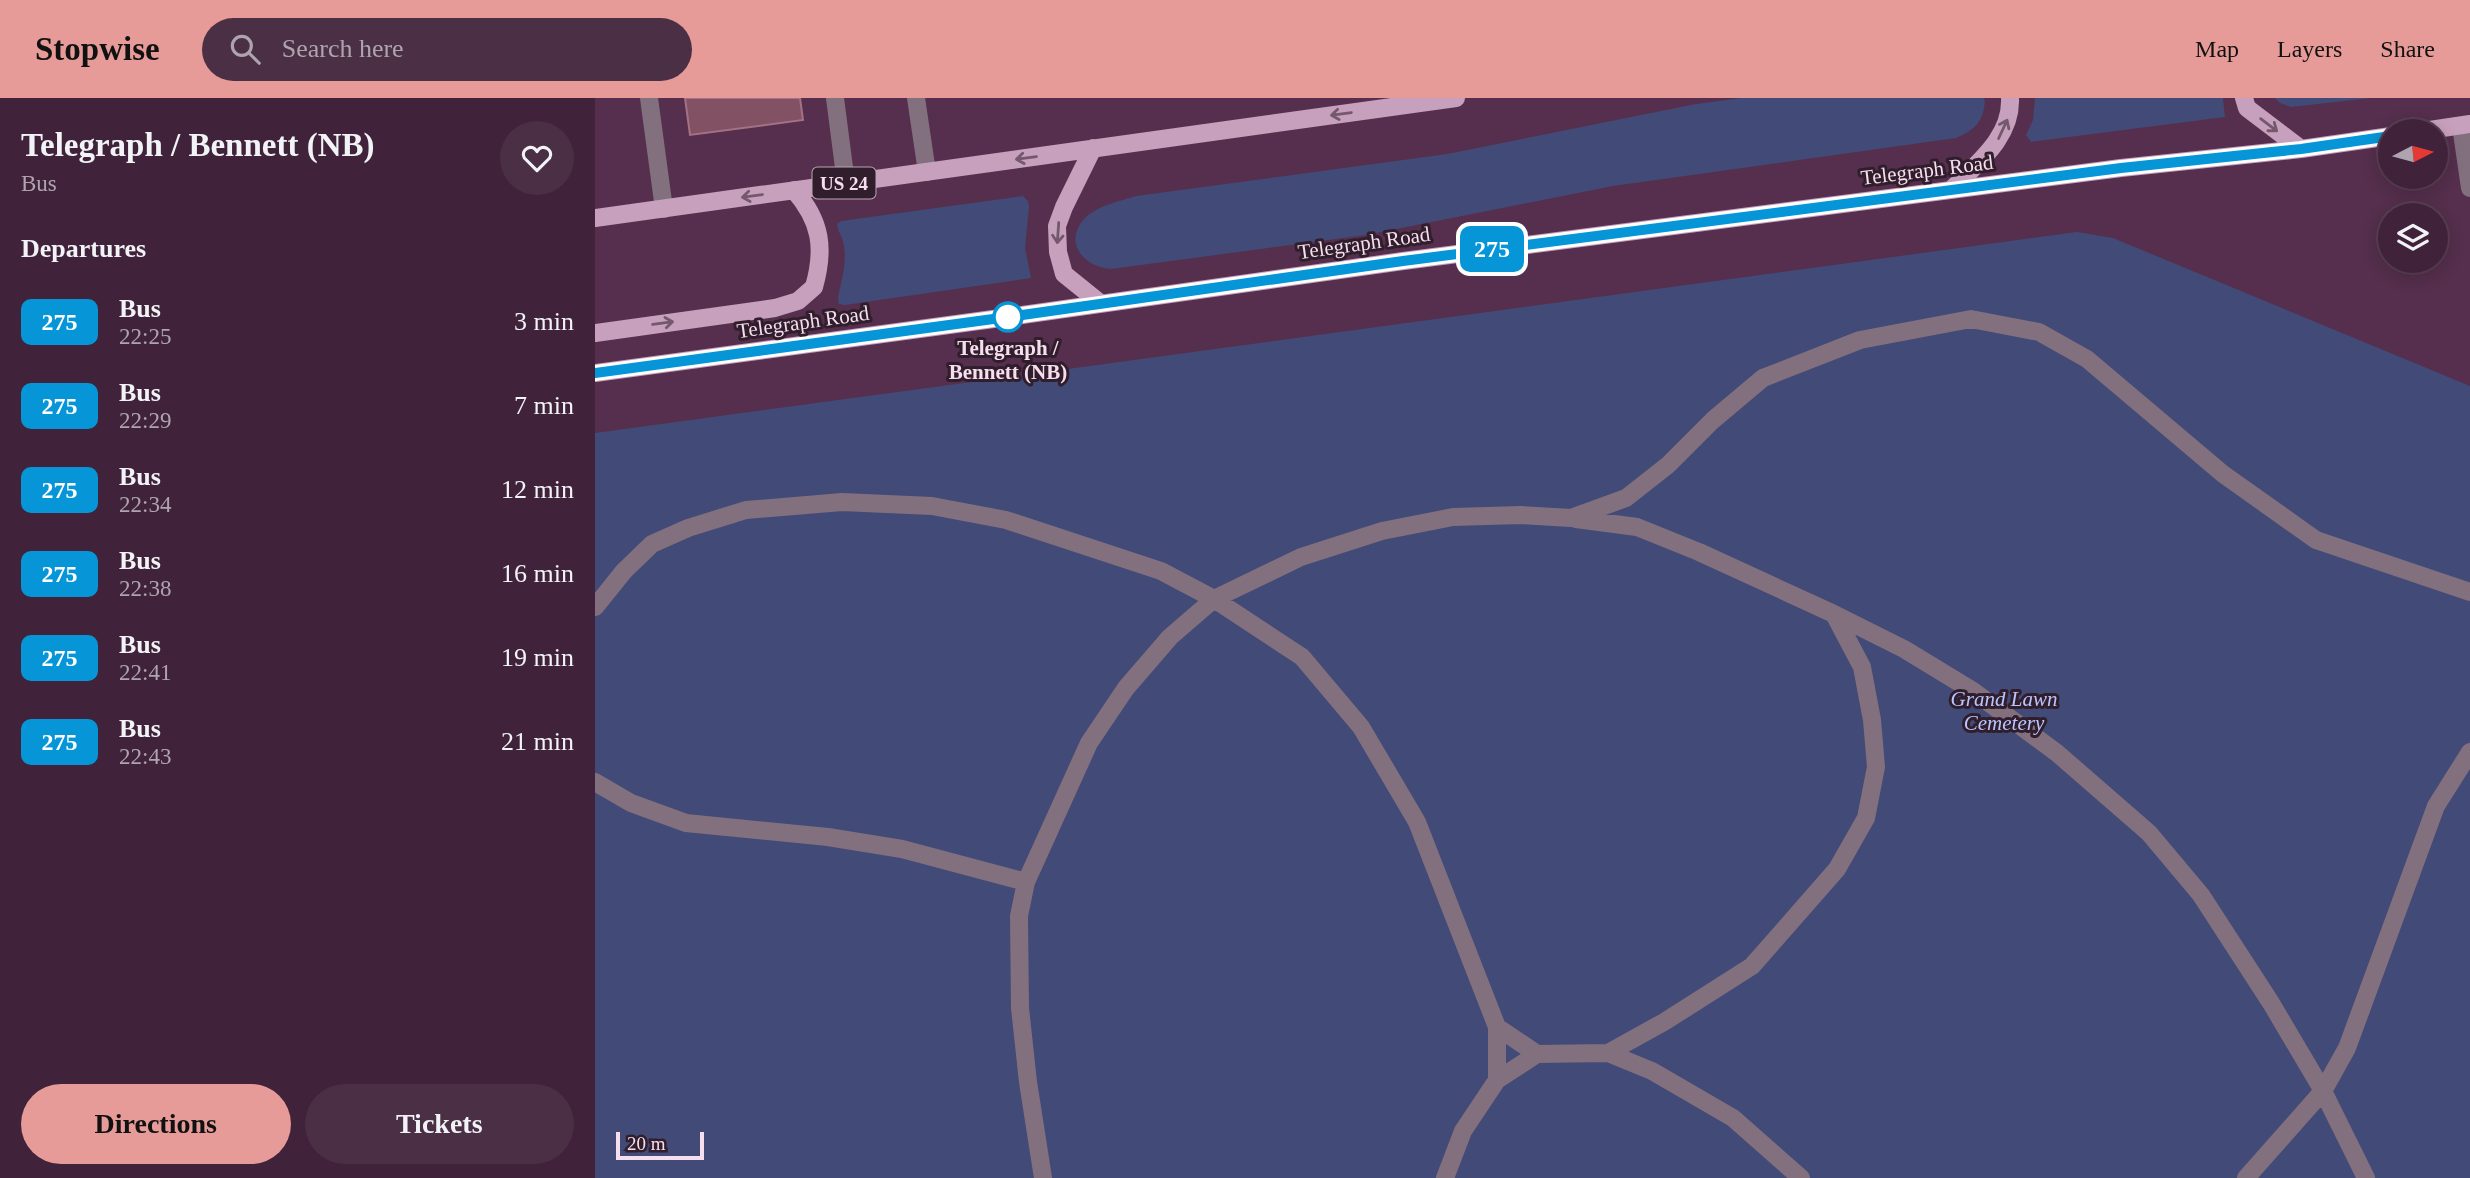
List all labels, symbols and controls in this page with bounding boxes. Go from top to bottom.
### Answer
search box [202,18,692,81]
icon: search [226,30,264,68]
text: Stopwise [35,31,160,67]
text: Search here [282,34,404,63]
text: Map [2195,36,2239,62]
text: Layers [2277,36,2342,62]
text: Share [2380,36,2435,62]
one-way arrow [1330,107,1352,120]
one-way arrow [2259,118,2278,133]
one-way arrow [1997,119,2010,140]
north arrow [2378,119,2448,189]
map controls [2378,119,2448,273]
button: heart [500,121,574,195]
text: Telegraph / Bennett (NB) [21,127,375,163]
street label: Telegraph Road [1859,150,1995,190]
one-way arrow [1015,152,1037,165]
road number: US 24 [813,167,875,198]
text: Bus [21,171,57,196]
one-way arrow [741,190,764,203]
button: layers [2378,203,2448,273]
one-way arrow [1052,221,1065,244]
street label: Telegraph Road [1296,222,1432,264]
line badge: 275 [1452,226,1532,272]
text: Departures [21,234,146,263]
text: 275 [1474,236,1510,262]
text: Bus [119,294,161,323]
street label: Telegraph Road [735,301,871,343]
marker: Telegraph / Bennett (NB) [993,302,1023,332]
text: 3 min [514,307,574,336]
text: 275 [42,309,78,335]
one-way arrow [651,316,673,329]
text: 22:25 [119,324,171,349]
place label: Telegraph / Bennett (NB) [949,336,1067,384]
text: Bus [119,378,161,407]
text: 7 min [514,391,574,420]
text: 275 [42,393,78,419]
text: 22:29 [119,408,171,433]
text: Bus [119,462,161,491]
text: 12 min [501,475,574,504]
text: 275 [42,477,78,503]
text: 22:34 [119,492,171,517]
text: Bus [119,546,161,575]
text: 16 min [501,559,574,588]
text: 275 [42,561,78,587]
text: 22:38 [119,576,171,601]
text: Bus [119,630,161,659]
text: 19 min [501,643,574,672]
text: 275 [42,645,78,671]
text: 22:41 [119,660,171,685]
park label: Grand Lawn Cemetery [1951,687,2057,735]
text: Bus [119,714,161,743]
text: 21 min [501,727,574,756]
text: 275 [42,729,78,755]
text: 22:43 [119,744,171,769]
button: Directions [21,1084,291,1164]
button: Tickets [305,1084,574,1164]
scale bar [616,1129,703,1161]
text: 20 m [627,1133,666,1154]

